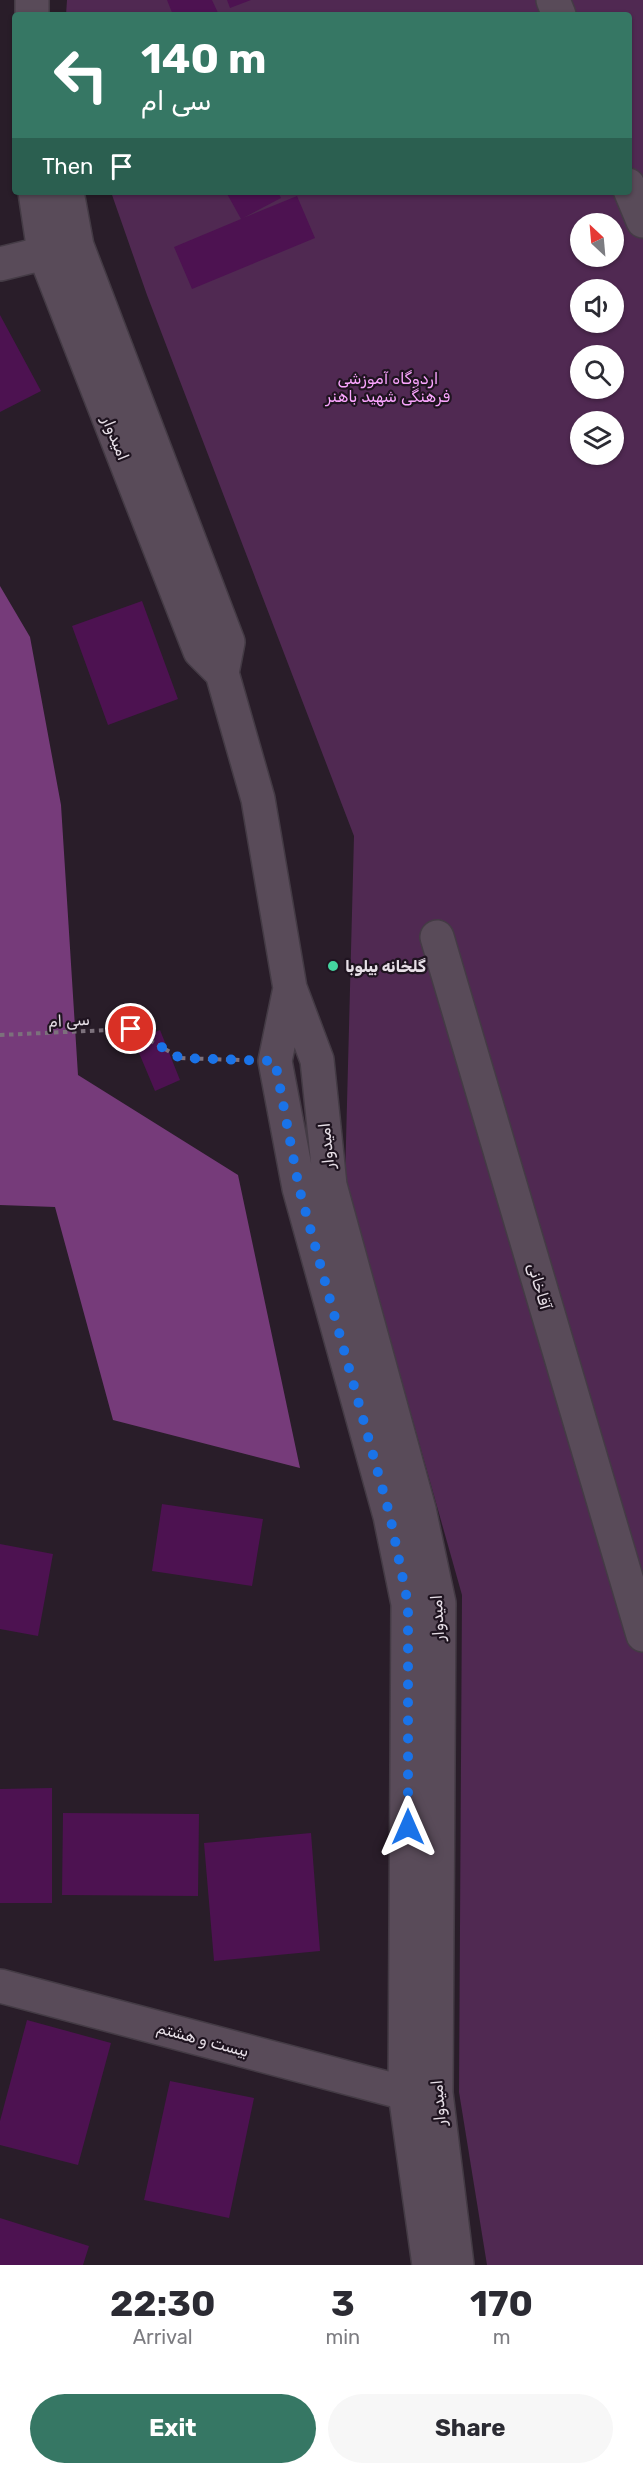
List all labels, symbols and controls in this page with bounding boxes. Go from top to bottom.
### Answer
text: 140 m [141,34,267,84]
icon: left [42,36,120,114]
text: سی ام [141,85,212,117]
icon: arrive [105,150,138,183]
text: Then [42,153,93,180]
north arrow [570,213,624,267]
map controls [570,213,624,465]
button: sound [570,279,624,333]
button: search [570,345,624,399]
park label: اردوگاه آموزشی فرهنگی شهید باهنر [325,369,451,407]
button: layers [570,411,624,465]
street label: امیدوار [97,412,133,463]
place label: گلخانه بیلوبا [345,957,426,976]
marker: گلخانه بیلوبا [326,959,340,973]
pin [105,1003,156,1054]
street label: سی ام [48,1010,90,1032]
icon: arrive [114,1012,147,1045]
street label: امیدوار [315,1122,339,1171]
street label: آقاخانی [524,1261,555,1312]
street label: امیدوار [427,1594,449,1642]
position arrow [376,1795,440,1859]
street label: بیست و هشتم [155,2018,251,2062]
street label: امیدوار [427,2079,451,2128]
text: 22:30 [110,2282,215,2325]
text: 3 [331,2282,355,2325]
text: 170 [470,2282,533,2325]
text: Arrival [133,2325,193,2349]
text: min [325,2325,360,2349]
text: m [493,2325,510,2349]
button: Exit [30,2394,316,2463]
button: Share [328,2394,613,2463]

